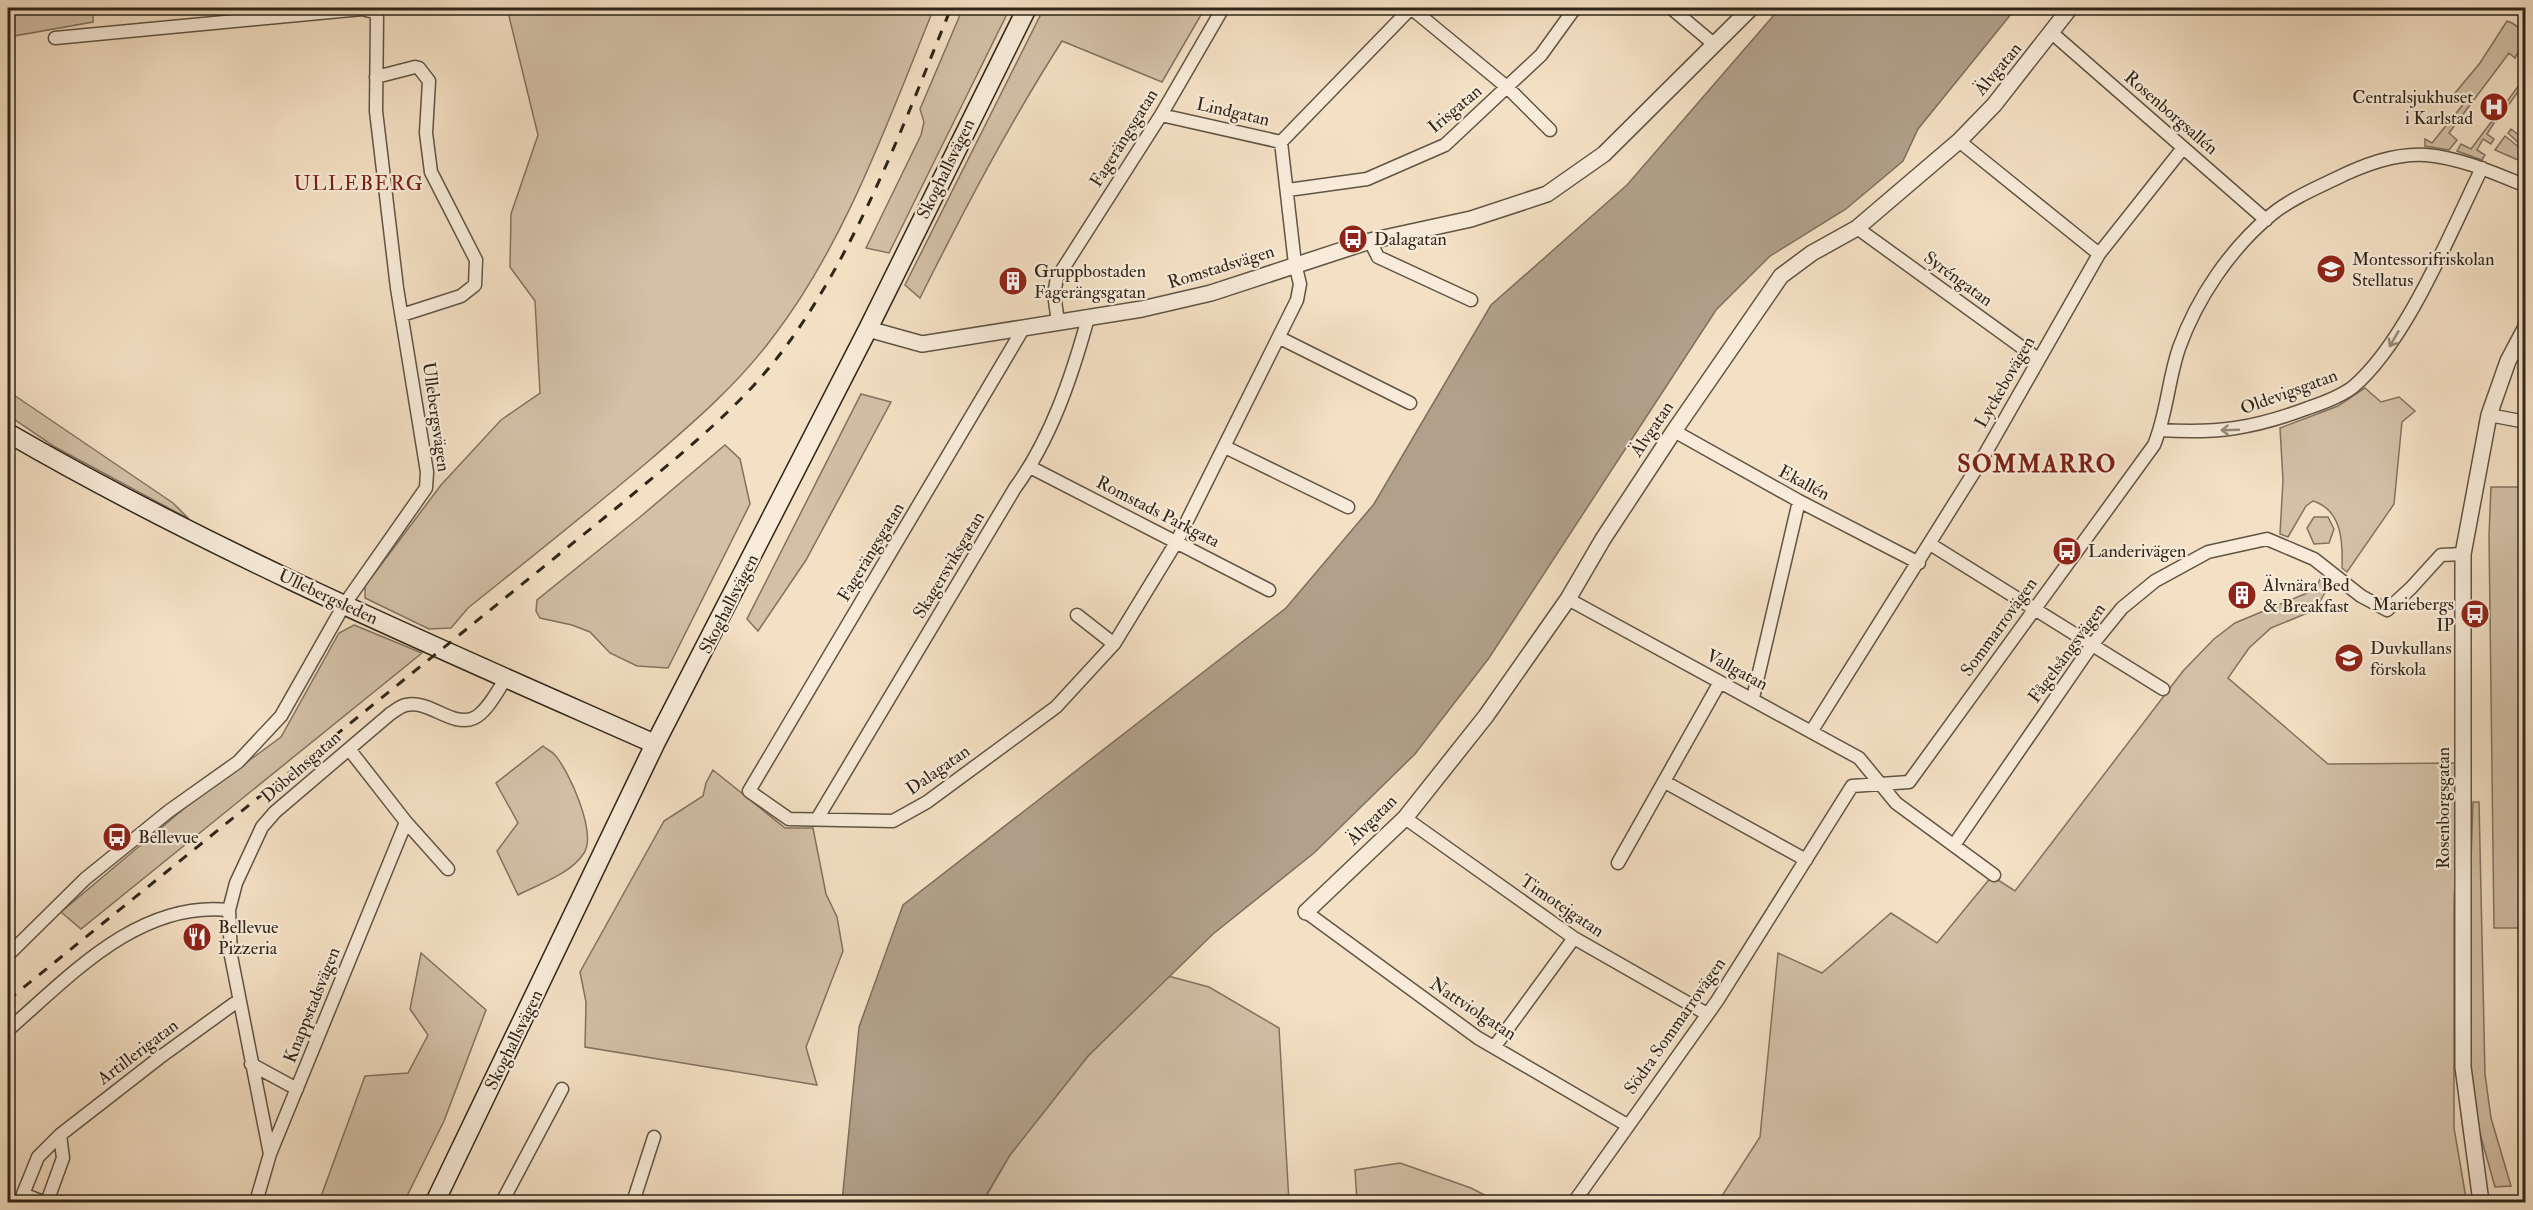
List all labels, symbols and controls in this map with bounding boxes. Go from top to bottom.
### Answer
street label: Älvgatan [1969,38,2027,101]
street label: Rosenborgsallén [2119,66,2223,160]
street label: Irisgatan [1423,80,1487,138]
street label: Fagerängsgatan [1085,85,1163,191]
place label: Centralsjukhuset i Karlstad [2352,86,2473,130]
hospital icon: Centralsjukhuset i Karlstad [2478,91,2510,123]
street label: Lindgatan [1194,92,1272,132]
street label: Skoghallsvägen [912,115,980,223]
district label: ULLEBERG [294,171,424,196]
bus stop icon: Dalagatan [1337,223,1369,255]
place label: Dalagatan [1374,228,1447,251]
street label: Romstadsvägen [1165,240,1277,294]
street label: Syréngatan [1919,246,1997,312]
place label: Montessorifriskolan Stellatus [2352,248,2494,292]
school or university icon: Montessorifriskolan Stellatus [2315,253,2347,285]
place label: Gruppbostaden Fagerängsgatan [1034,260,1146,304]
building icon: Gruppbostaden Fagerängsgatan [997,265,1029,297]
one-way arrow [2387,330,2399,347]
street label: Lyckebovägen [1970,332,2040,432]
street label: Ullebergsvägen [417,361,455,473]
street label: Oldevigsgatan [2237,364,2341,420]
street label: Älvgatan [1624,397,1679,462]
one-way arrow [2220,424,2240,435]
district label: SOMMARRO [1957,449,2117,480]
street label: Ekallén [1774,460,1834,506]
street label: Romstads Parkgata [1092,471,1224,553]
street label: Fagerängsgatan [832,498,910,606]
street label: Skagersviksgatan [908,507,990,623]
bus stop icon: Landerivägen [2051,535,2083,567]
place label: Landerivägen [2088,540,2186,563]
street label: Skoghallsvägen [694,550,764,658]
street label: Ullebergsleden [274,564,382,630]
street label: Sommarrovägen [1955,573,2043,681]
place label: Älvnära Bed & Breakfast [2262,574,2350,618]
building icon: Älvnära Bed & Breakfast [2226,579,2258,611]
place label: Mariebergs IP [2372,593,2454,637]
bus stop icon: Mariebergs IP [2459,598,2491,630]
street label: Fågelsångsvägen [2023,599,2111,707]
place label: Duvkullans förskola [2370,637,2452,681]
school or university icon: Duvkullans förskola [2333,642,2365,674]
street label: Vallgatan [1702,644,1772,696]
street label: Döbelnsgatan [256,726,346,808]
street label: Dalagatan [902,740,974,800]
street label: Rosenborgsgatan [2432,747,2455,869]
street label: Älvgatan [1341,790,1402,851]
bus stop icon: Bellevue [101,821,133,853]
place label: Bellevue [138,826,199,849]
street label: Timotejgatan [1515,869,1609,943]
place label: Bellevue Pizzeria [218,916,279,960]
restaurant icon: Bellevue Pizzeria [181,921,213,953]
street label: Knappstadsvägen [278,944,346,1066]
street label: Södra Sommarrovägen [1619,953,1731,1099]
street label: Nattviolgatan [1425,972,1521,1046]
street label: Skoghallsvägen [480,986,548,1094]
street label: Artillerigatan [92,1014,183,1091]

